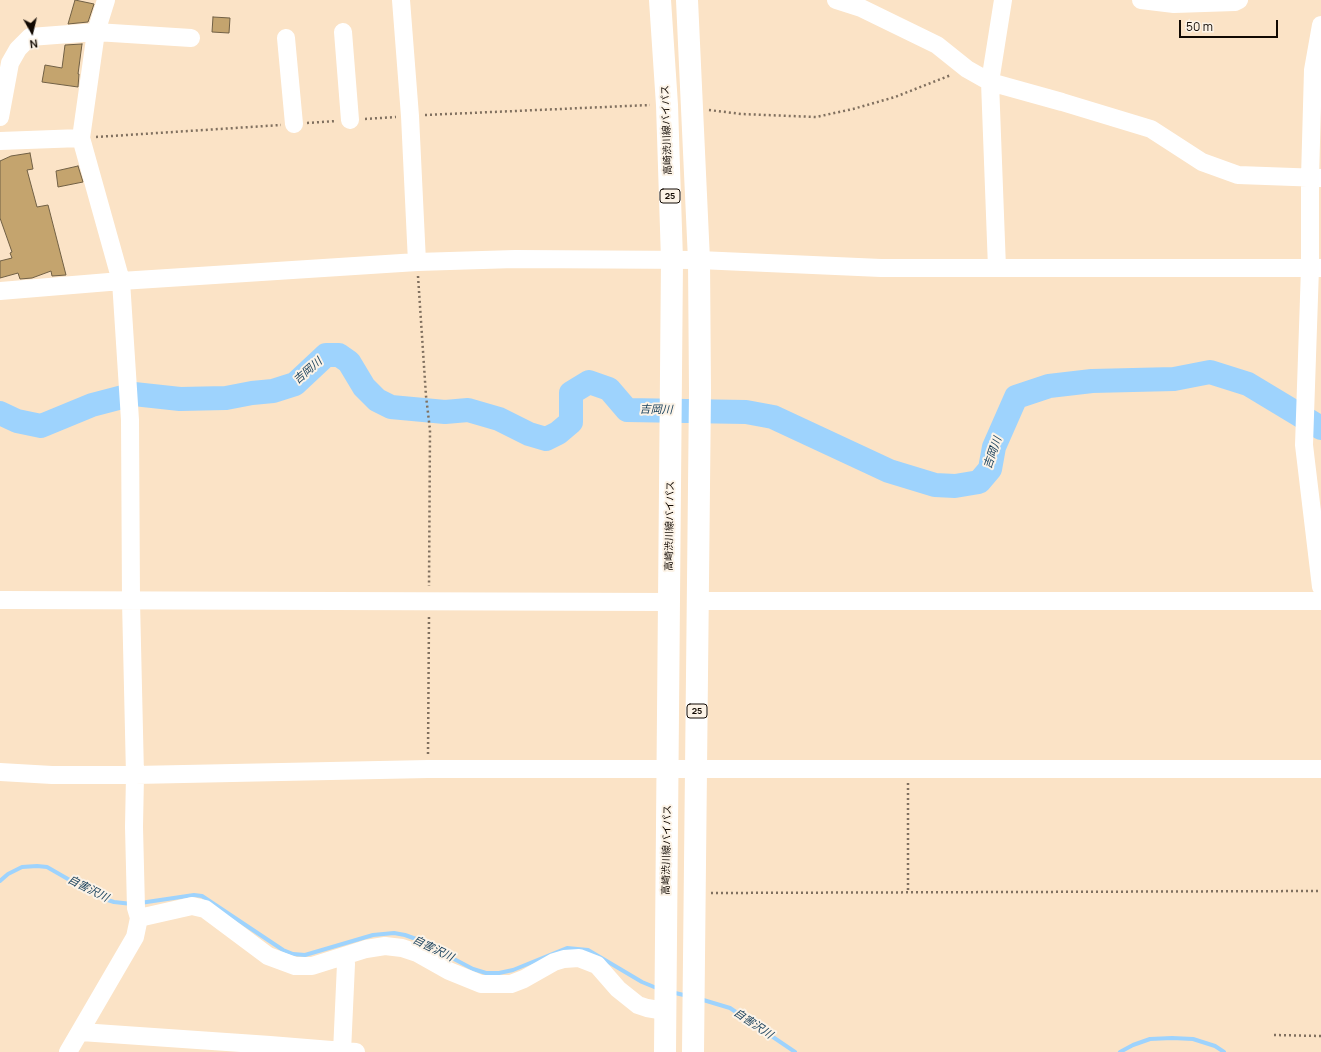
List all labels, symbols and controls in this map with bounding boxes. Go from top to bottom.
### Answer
north arrow [12,12,52,52]
scale bar [1181,12,1280,38]
text: 50 m [1186,18,1213,35]
text: N [29,36,39,52]
street label: 高崎渋川線バイパス [659,85,675,175]
road number: 25 [660,189,680,203]
water label: 吉岡川 [291,355,325,387]
water label: 吉岡川 [639,403,673,417]
water label: 吉岡川 [981,435,1005,471]
street label: 高崎渋川線バイパス [663,481,677,571]
road number: 25 [687,704,707,718]
street label: 高崎渋川線バイパス [660,805,674,895]
water label: 自害沢川 [65,873,111,905]
water label: 自害沢川 [410,933,456,965]
water label: 自害沢川 [731,1006,775,1042]

